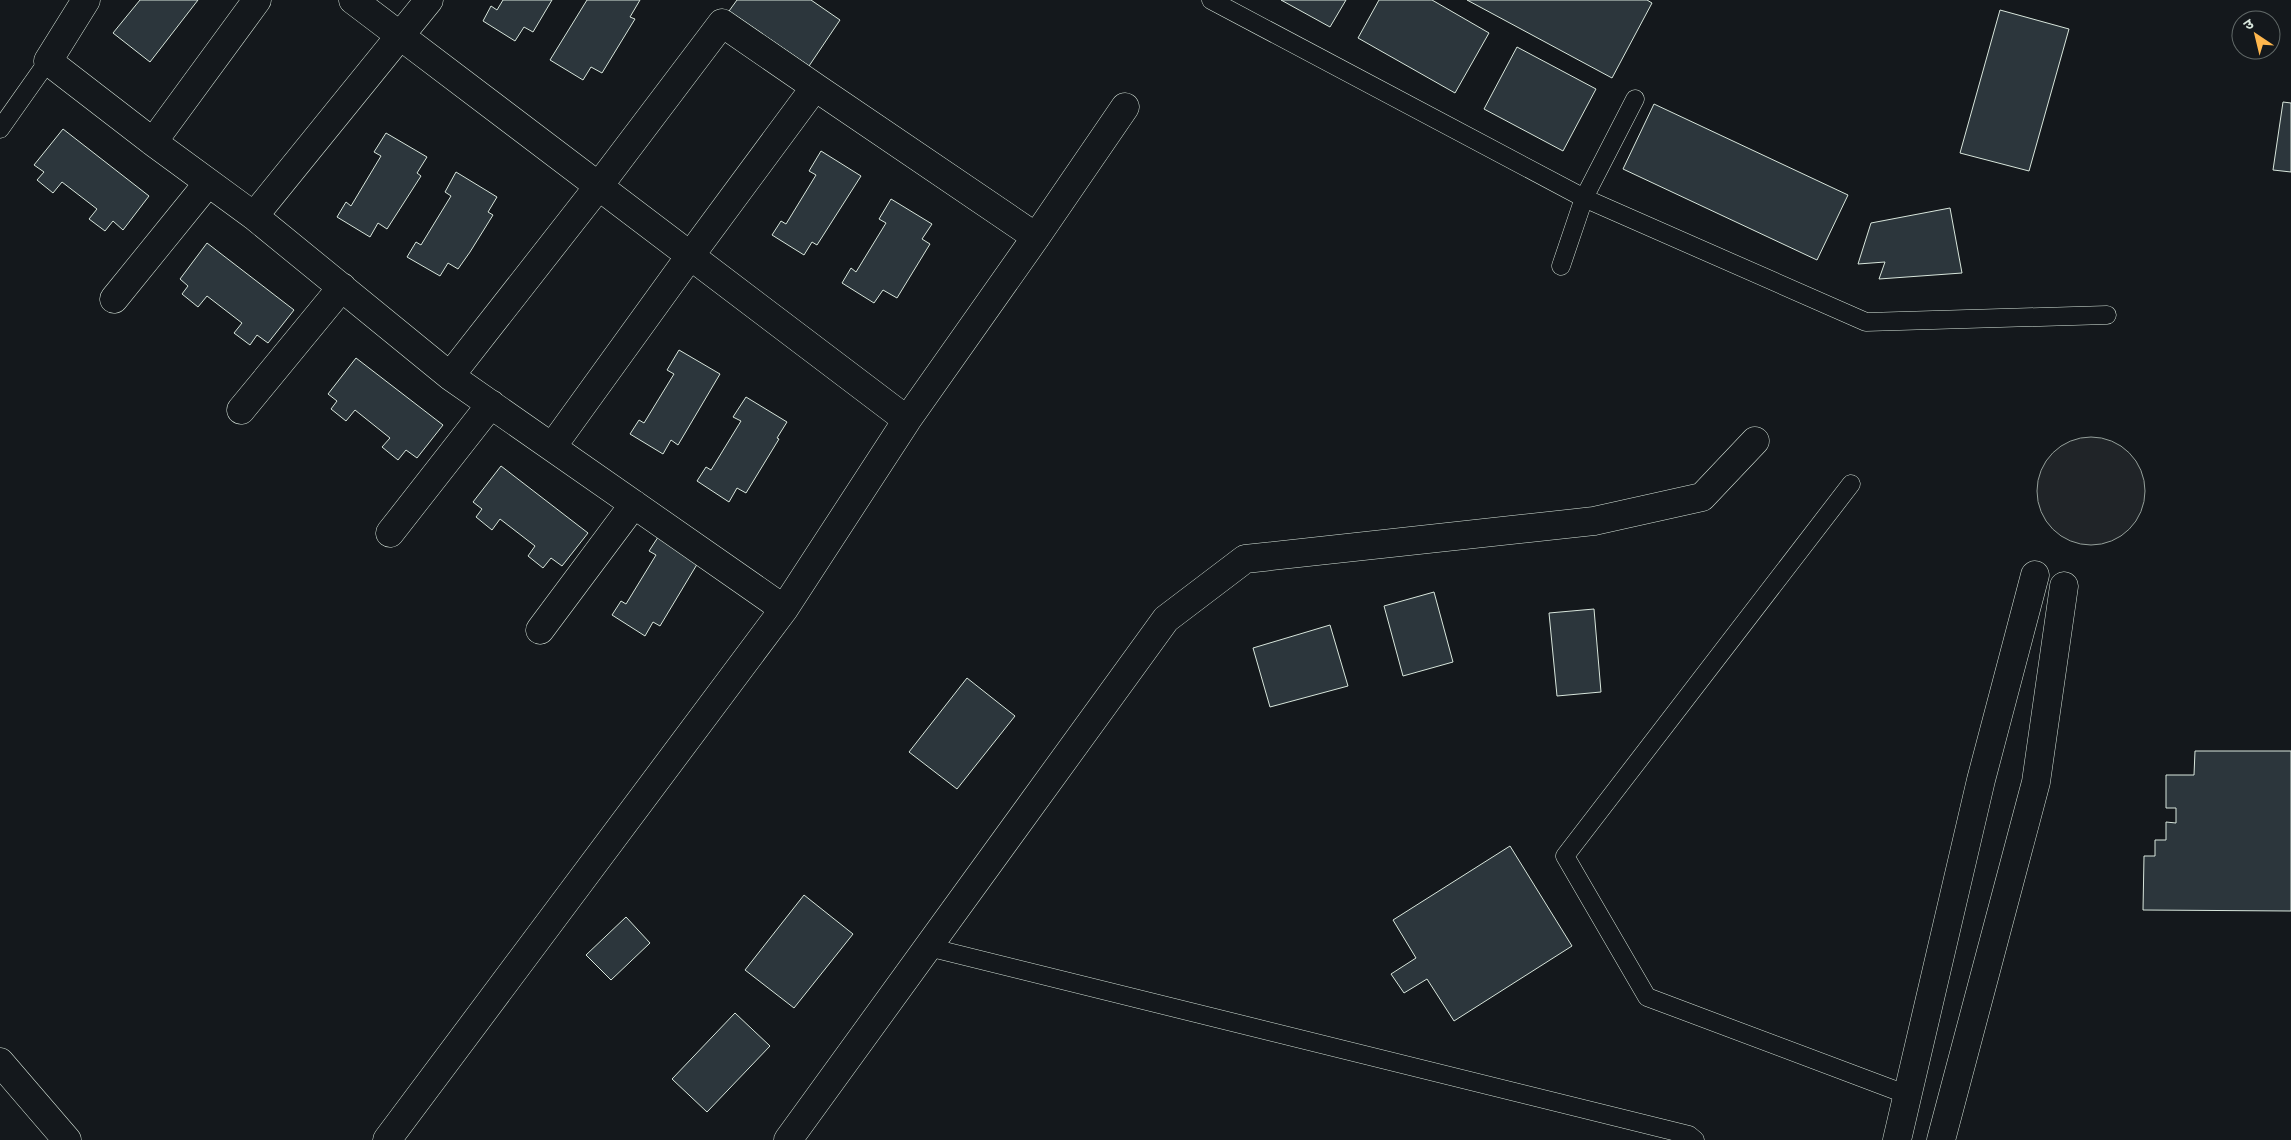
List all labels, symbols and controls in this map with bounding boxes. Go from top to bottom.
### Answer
north arrow [2231,10,2281,60]
text: उ [2241,15,2258,34]

